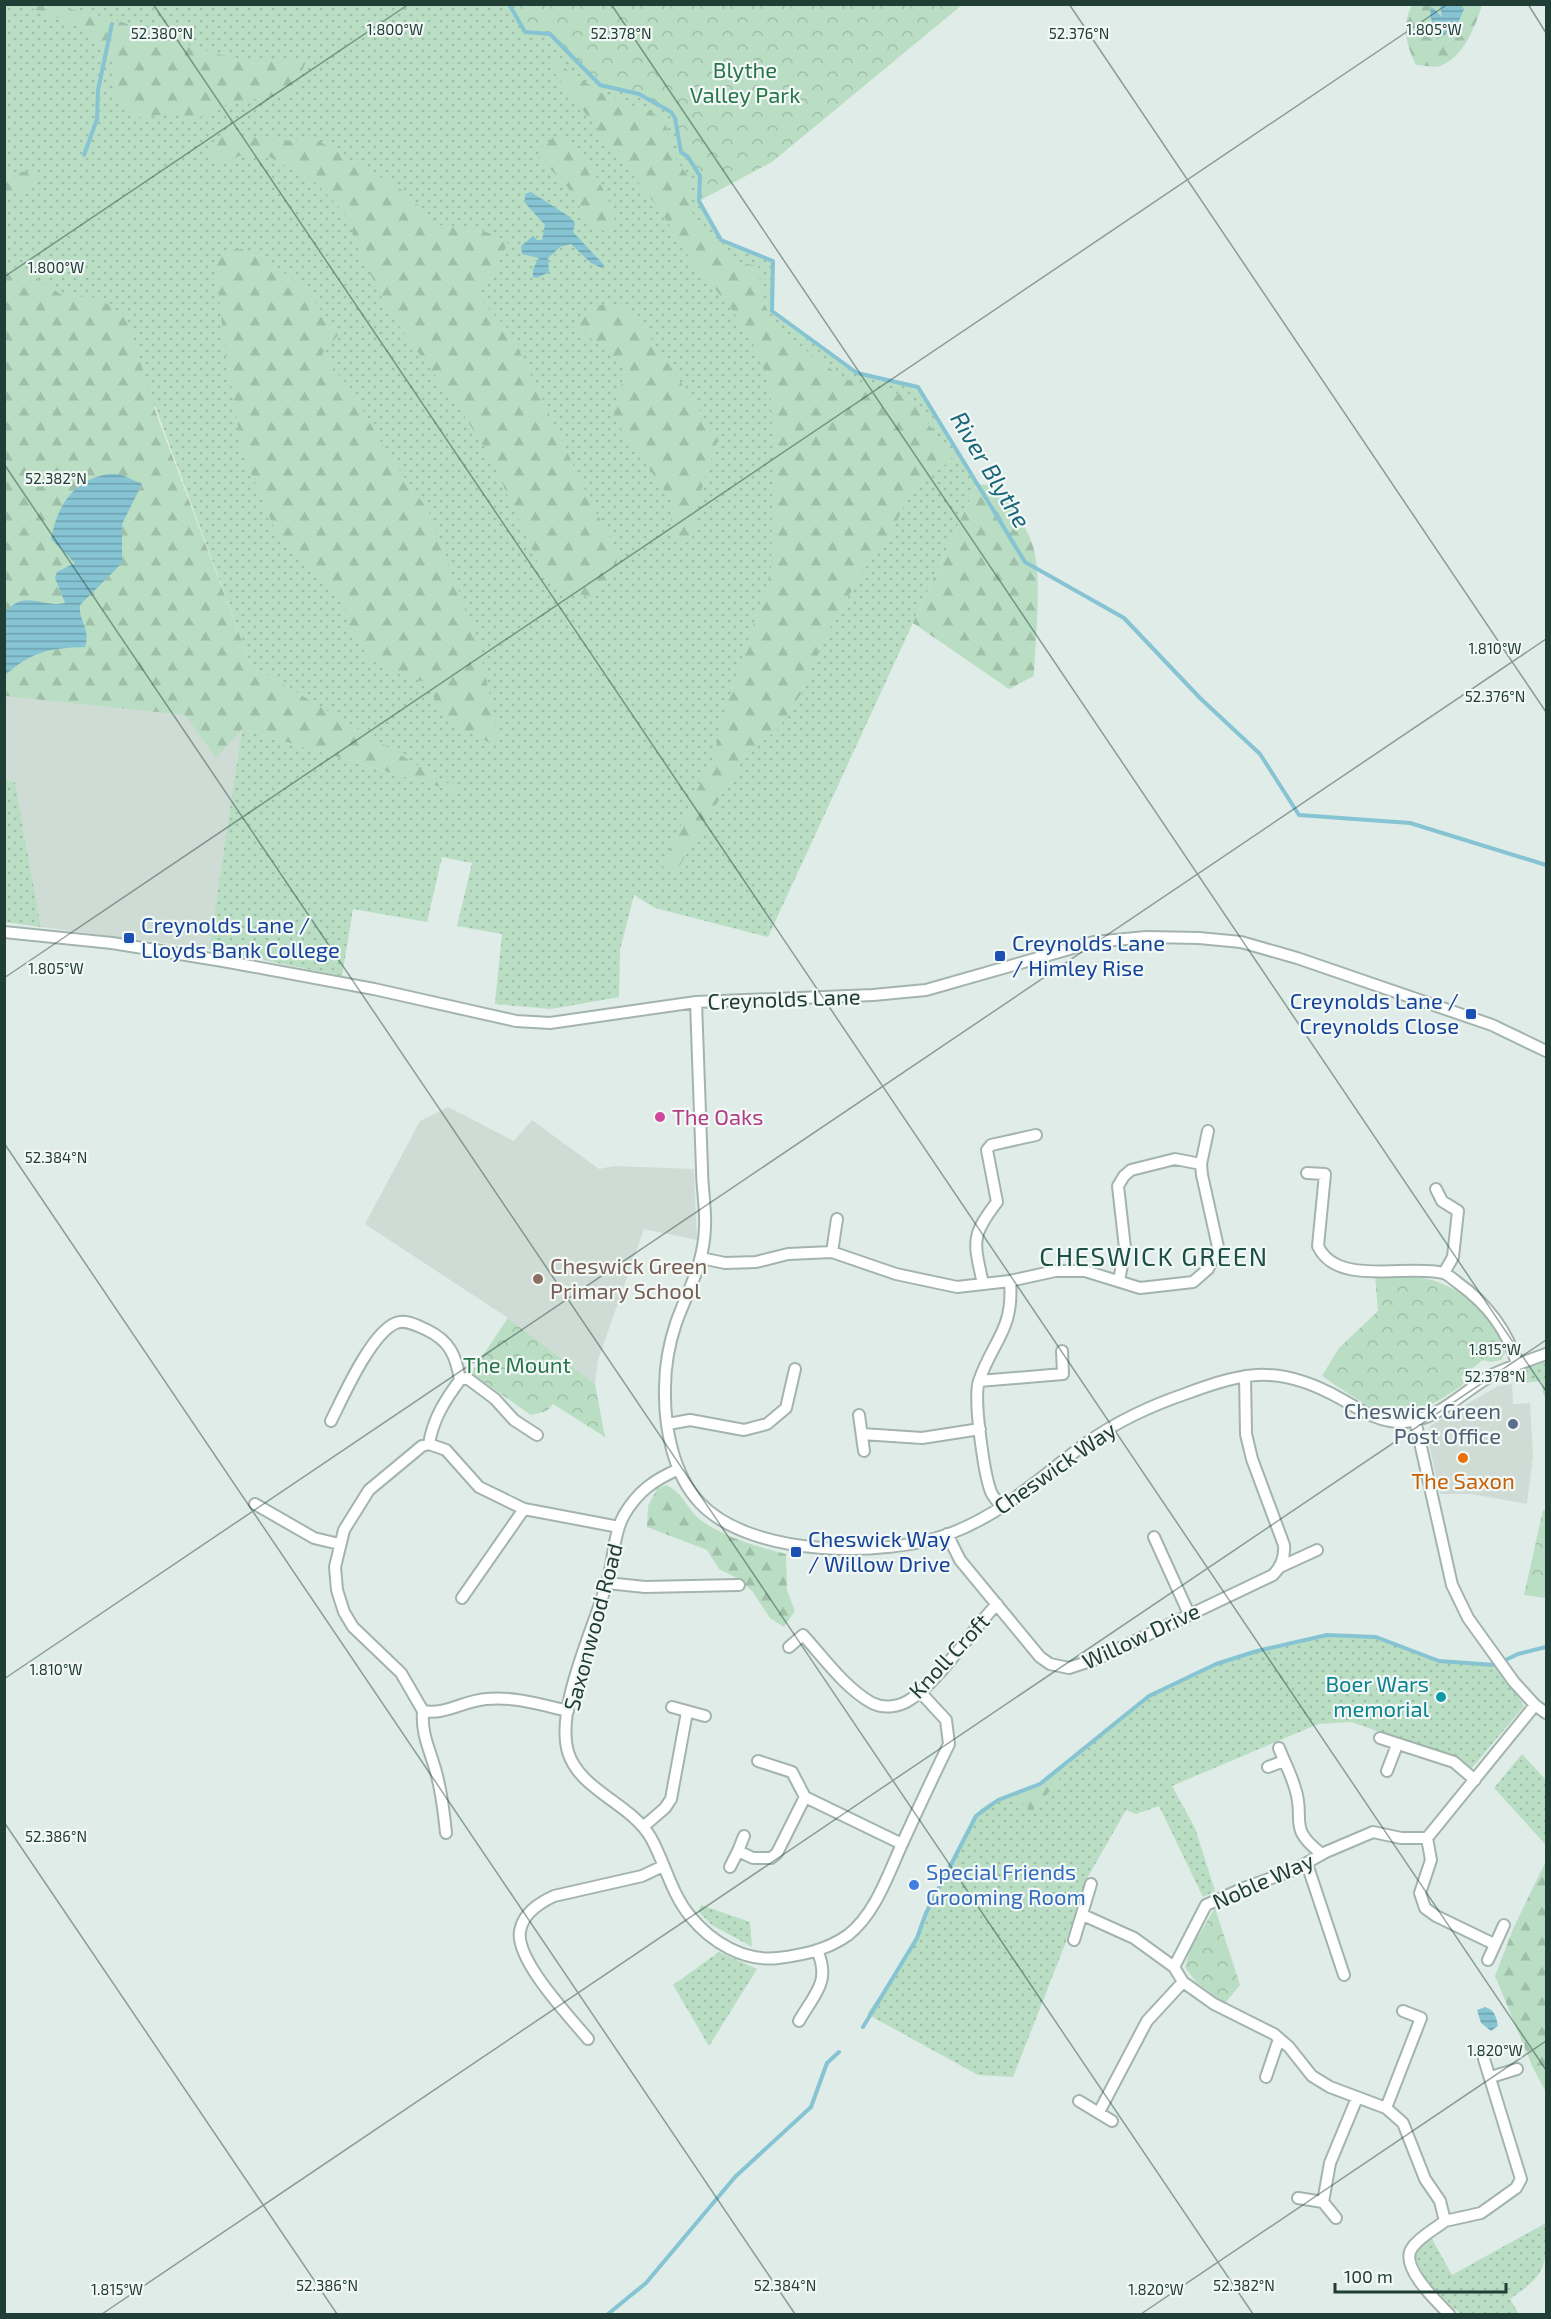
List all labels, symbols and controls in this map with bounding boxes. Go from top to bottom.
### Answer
text: 1.800°W [367,20,423,38]
text: 1.805°W [1406,20,1462,38]
text: 52.380°N [131,24,193,42]
text: 52.378°N [590,24,652,42]
text: 52.376°N [1049,24,1109,42]
park label: Blythe Valley Park [690,56,800,107]
text: 1.800°W [28,258,84,276]
water label: River Blythe [945,406,1037,533]
text: 52.382°N [25,469,87,487]
text: 1.810°W [1468,639,1522,657]
text: 52.376°N [1465,687,1525,705]
place label: Creynolds Lane / Lloyds Bank College [141,911,340,962]
place label: Creynolds Lane / Himley Rise [1012,929,1165,980]
marker: Creynolds Lane / Lloyds Bank College [122,931,136,945]
marker: Creynolds Lane / Himley Rise [993,949,1007,963]
text: 1.805°W [28,959,84,977]
street label: Creynolds Lane [707,982,861,1014]
place label: Creynolds Lane / Creynolds Close [1290,987,1459,1038]
marker: Creynolds Lane / Creynolds Close [1464,1007,1478,1021]
place label: The Oaks [672,1103,763,1129]
marker: The Oaks [653,1110,667,1124]
text: 52.384°N [25,1148,87,1166]
district label: CHESWICK GREEN [1039,1240,1269,1271]
place label: Cheswick Green Primary School [550,1252,707,1303]
marker: Cheswick Green Primary School [531,1272,545,1286]
text: 1.815°W [1469,1340,1521,1358]
park label: The Mount [463,1351,571,1377]
text: 52.378°N [1464,1367,1526,1385]
place label: Cheswick Green Post Office [1344,1397,1501,1448]
street label: Cheswick Way [989,1415,1121,1519]
marker: Cheswick Green Post Office [1506,1417,1520,1431]
marker: The Saxon [1456,1451,1470,1465]
place label: The Saxon [1411,1467,1515,1493]
place label: Cheswick Way / Willow Drive [808,1525,951,1576]
street label: Saxonwood Road [557,1540,627,1713]
marker: Cheswick Way / Willow Drive [789,1545,803,1559]
street label: Willow Drive [1078,1597,1203,1674]
street label: Knoll Croft [903,1608,994,1703]
text: 1.810°W [29,1660,83,1678]
place label: Boer Wars memorial [1325,1670,1429,1721]
marker: Boer Wars memorial [1434,1690,1448,1704]
text: 52.386°N [25,1827,87,1845]
street label: Noble Way [1208,1846,1317,1914]
place label: Special Friends Grooming Room [926,1858,1086,1909]
marker: Special Friends Grooming Room [907,1878,921,1892]
text: 1.820°W [1467,2041,1523,2059]
scale bar [1335,2256,1506,2294]
text: 100 m [1344,2265,1393,2287]
text: 52.386°N [296,2276,358,2294]
text: 52.384°N [754,2276,816,2294]
text: 52.382°N [1213,2276,1275,2294]
text: 1.815°W [91,2280,143,2298]
text: 1.820°W [1128,2280,1184,2298]

